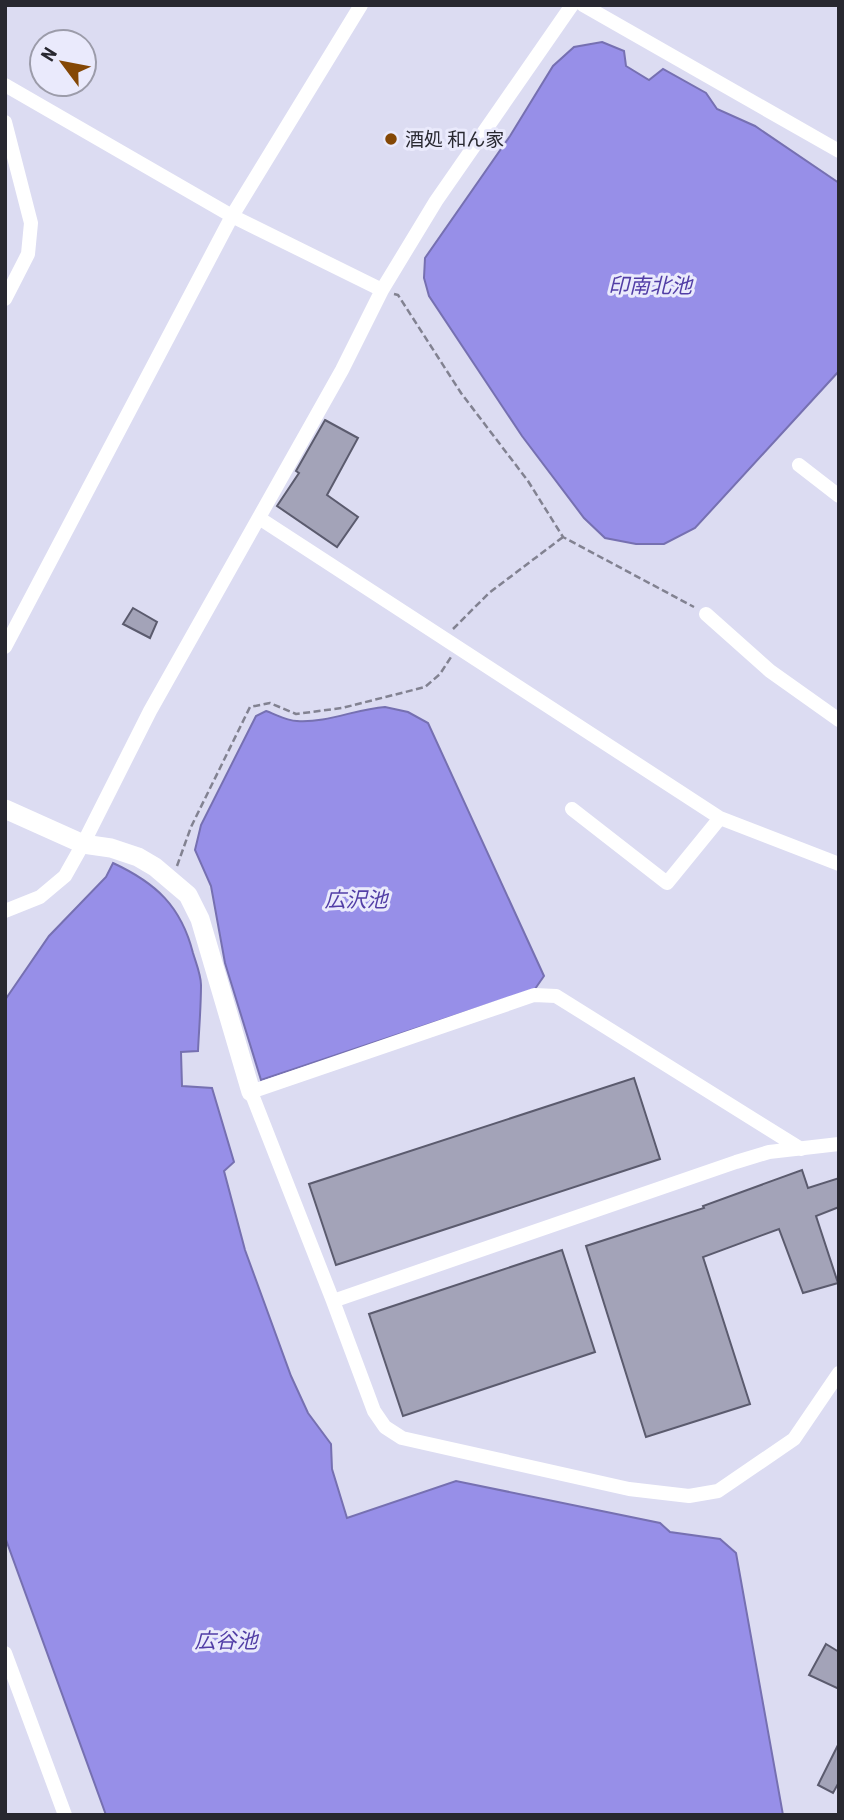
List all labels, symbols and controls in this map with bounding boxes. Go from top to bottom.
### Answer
north arrow [28,28,98,98]
text: N [36,43,62,65]
place label: 酒処 和ん家 [405,128,504,151]
marker: 酒処 和ん家 [383,131,399,147]
water label: 印南北池 [608,274,694,298]
water label: 広沢池 [325,888,389,912]
water label: 広谷池 [195,1629,259,1653]

